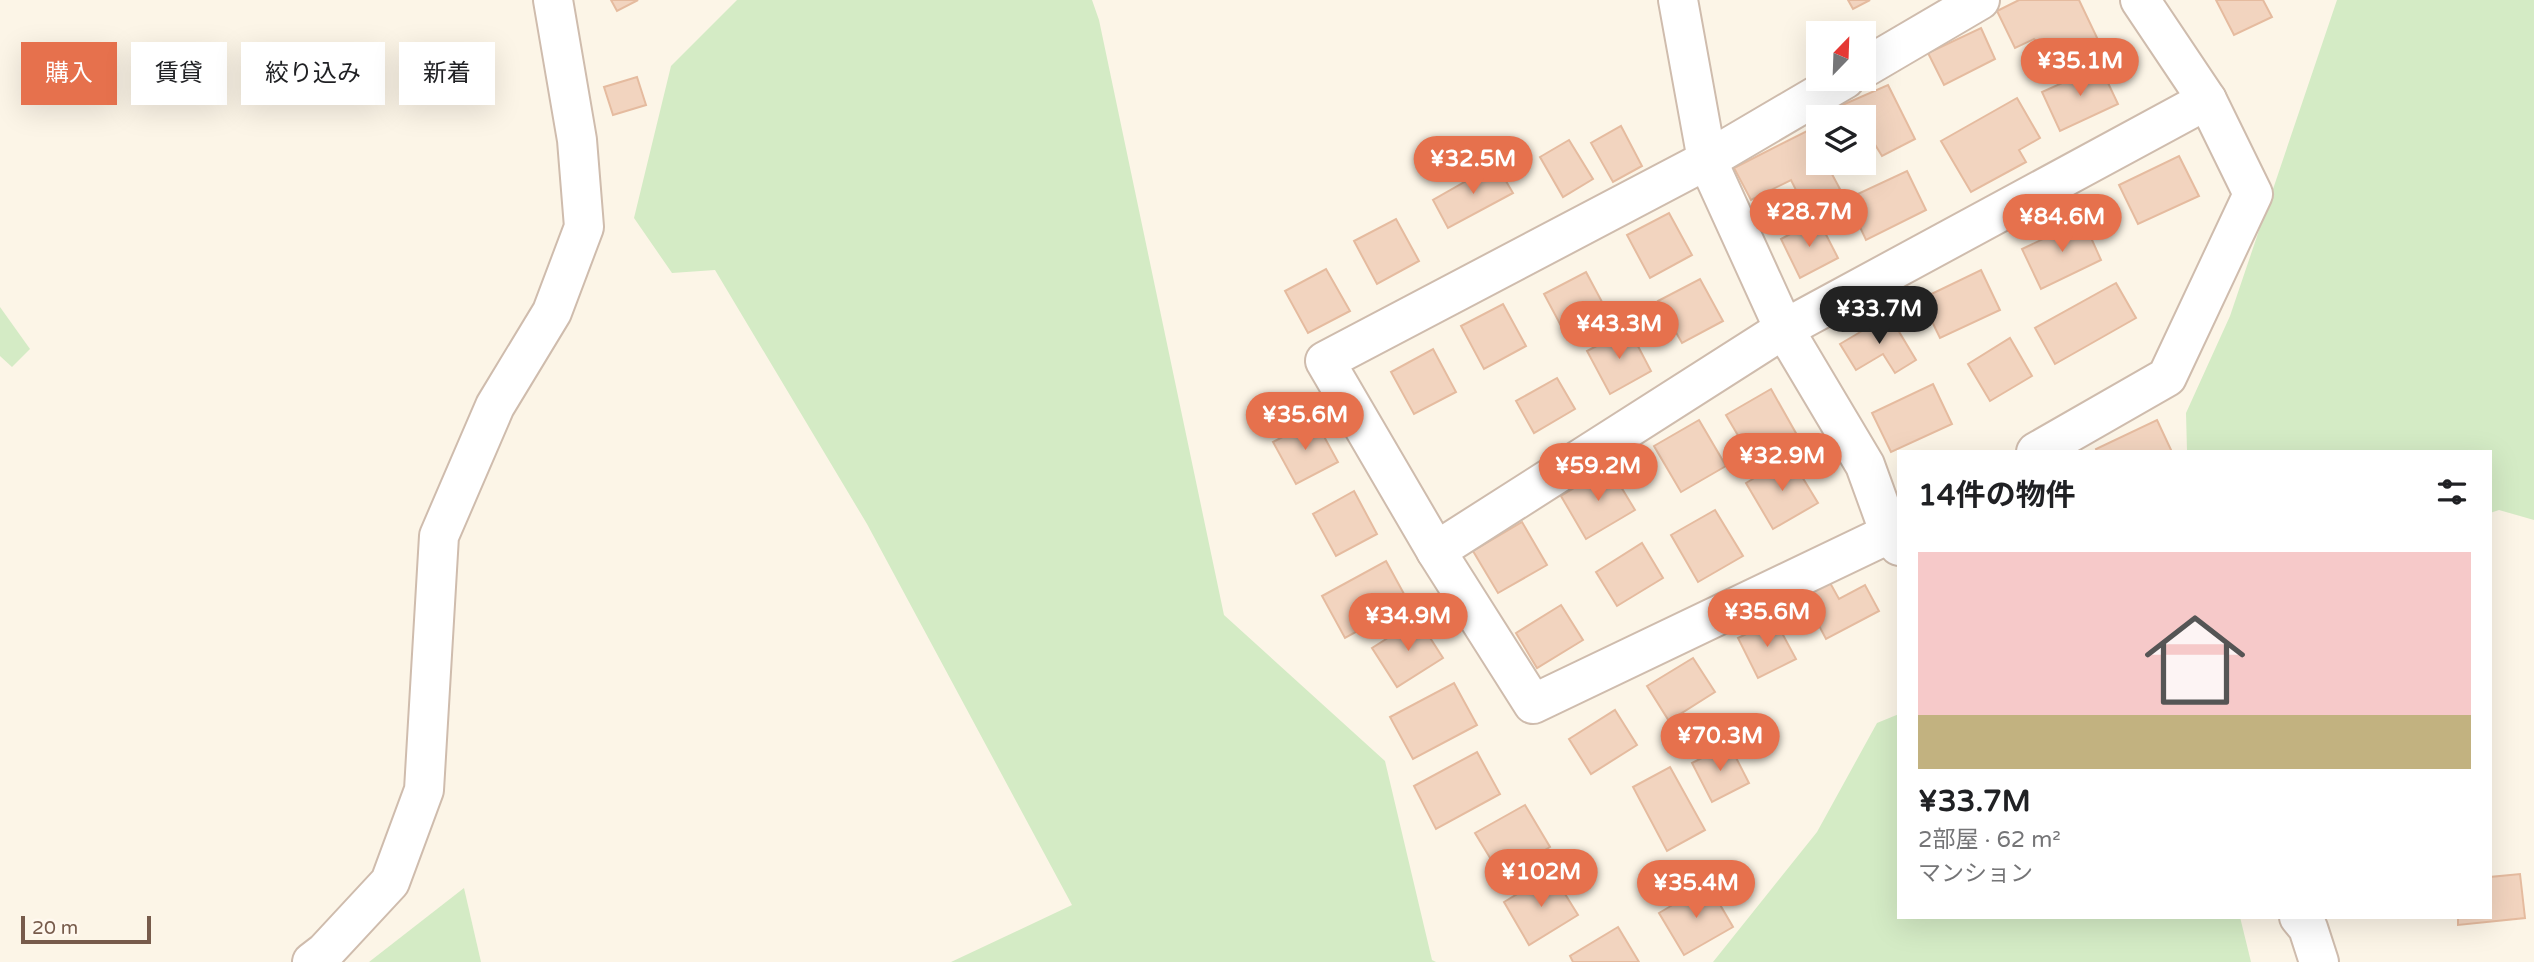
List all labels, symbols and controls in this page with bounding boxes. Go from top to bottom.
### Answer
north arrow [1806,21,1876,91]
map controls [1806,21,1876,175]
pin: ¥35.1M [2023,38,2137,98]
chip: 購入 [21,42,117,105]
chip: 賃貸 [131,42,227,105]
chip: 絞り込み [241,42,385,105]
chip: 新着 [399,42,495,105]
text: ¥35.1M [2037,47,2123,75]
button: layers [1806,105,1876,175]
pin: ¥32.5M [1416,136,1530,196]
text: ¥32.5M [1430,145,1516,173]
pin: ¥28.7M [1752,190,1866,249]
pin: ¥84.6M [2005,194,2119,254]
text: ¥28.7M [1766,198,1852,226]
text: ¥84.6M [2019,203,2105,231]
pin: ¥33.7M [1822,286,1936,346]
text: ¥33.7M [1836,295,1922,323]
pin: ¥43.3M [1562,302,1676,361]
text: ¥43.3M [1576,310,1662,338]
pin: ¥35.6M [1248,392,1362,452]
text: ¥35.6M [1262,401,1348,429]
pin: ¥32.9M [1725,434,1839,493]
text: ¥32.9M [1739,442,1825,470]
pin: ¥59.2M [1541,444,1655,503]
text: ¥59.2M [1555,452,1641,480]
icon: filters [2433,473,2471,511]
text: 14件の物件 [1918,477,2076,514]
pin: ¥35.6M [1710,590,1824,649]
pin: ¥34.9M [1351,594,1465,653]
icon: home [2132,597,2258,723]
text: ¥35.6M [1724,598,1810,626]
text: ¥34.9M [1365,602,1451,630]
pin: ¥70.3M [1663,714,1777,773]
text: ¥70.3M [1677,722,1763,750]
text: ¥33.7M [1918,783,2031,820]
text: 2部屋 · 62 m² [1918,826,2061,854]
pin: ¥102M [1492,850,1590,909]
text: ¥102M [1501,858,1581,886]
pin: ¥35.4M [1639,860,1753,920]
text: マンション [1918,860,2033,888]
text: ¥35.4M [1653,869,1739,897]
scale bar [21,913,150,945]
text: 20 m [32,917,78,939]

